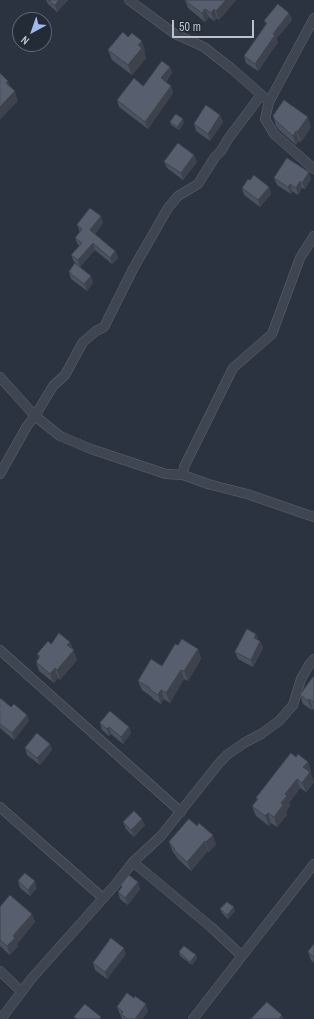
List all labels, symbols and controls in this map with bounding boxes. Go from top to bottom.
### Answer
north arrow [12,12,52,52]
scale bar [174,12,256,38]
text: 50 m [179,19,201,35]
text: N [18,33,32,48]

